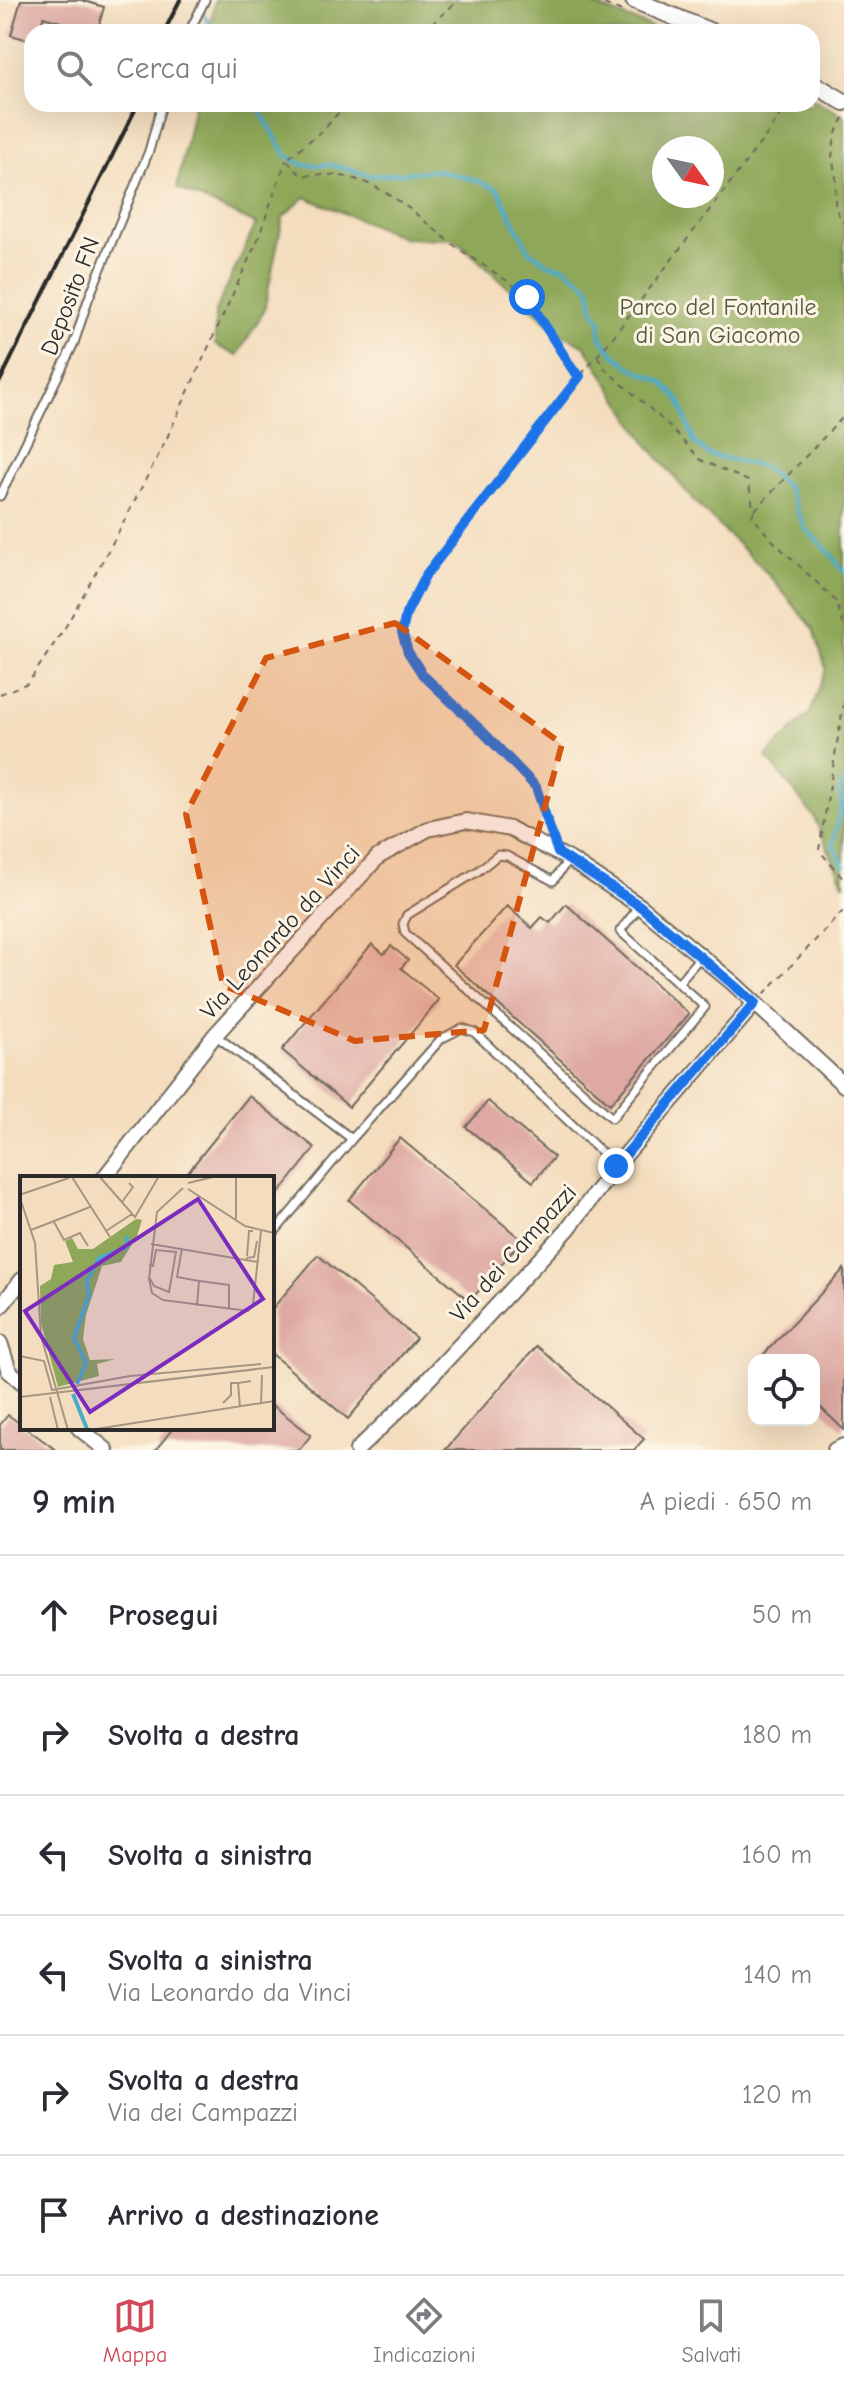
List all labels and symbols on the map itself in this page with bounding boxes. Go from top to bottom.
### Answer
north arrow [652,136,724,208]
street label: Deposito FN [35,233,105,359]
route start [509,279,545,315]
park label: Parco del Fontanile di San Giacomo [620,293,816,349]
street label: Via Leonardo da Vinci [194,839,366,1025]
route end [598,1148,634,1184]
inset map [20,1176,274,1430]
street label: Via dei Campazzi [444,1178,582,1328]

